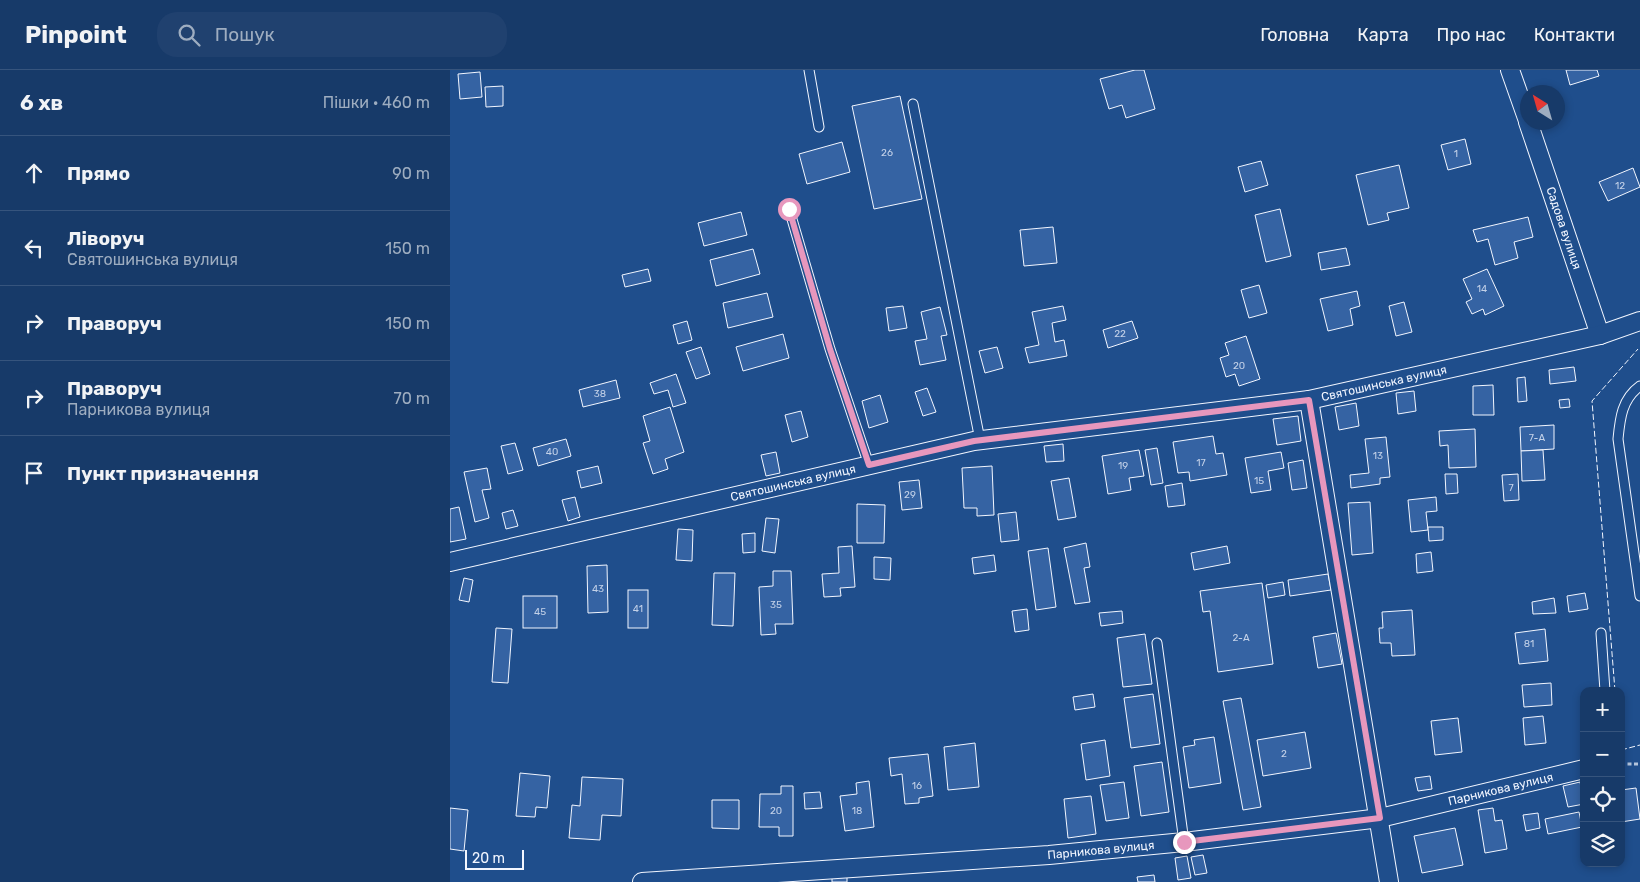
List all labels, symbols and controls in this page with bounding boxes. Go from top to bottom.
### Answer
search box [157,12,507,57]
text: Pinpoint [25,21,127,49]
icon: search [175,21,203,49]
text: Пошук [215,23,275,46]
text: Головна [1260,24,1329,46]
text: Карта [1357,24,1409,46]
text: Про нас [1437,24,1506,46]
text: Контакти [1534,24,1615,46]
north arrow [1520,85,1565,130]
text: 6 хв [20,90,63,115]
text: Пішки · 460 m [323,93,430,112]
house number: 26 [881,147,893,159]
house number: 1 [1454,148,1458,160]
icon: ahead [20,159,48,187]
text: Прямо [67,162,130,185]
text: 90 m [392,164,430,183]
house number: 12 [1615,180,1625,192]
street label: Садова вулиця [1543,185,1584,271]
route start [778,198,801,221]
text: Ліворуч [67,227,144,250]
icon: left [20,234,48,262]
text: 150 m [385,239,430,258]
text: Святошинська вулиця [67,250,238,269]
house number: 14 [1477,283,1487,295]
icon: right [20,309,48,337]
text: Праворуч [67,312,162,335]
text: 150 m [385,314,430,333]
house number: 22 [1114,328,1126,340]
house number: 20 [1233,360,1245,372]
street label: Святошинська вулиця [1320,362,1448,404]
text: Праворуч [67,377,162,400]
icon: right [20,384,48,412]
house number: 38 [594,388,606,400]
text: 70 m [393,389,430,408]
text: Парникова вулиця [67,400,210,419]
house number: 7-А [1529,432,1545,444]
house number: 40 [546,446,558,458]
house number: 13 [1373,450,1383,462]
house number: 17 [1196,457,1206,469]
icon: arrive [20,459,48,487]
house number: 19 [1118,460,1128,472]
text: Пункт призначення [67,462,259,485]
street label: Святошинська вулиця [729,462,857,504]
house number: 15 [1254,475,1264,487]
house number: 7 [1508,482,1514,494]
house number: 29 [904,489,916,501]
house number: 43 [592,583,604,595]
house number: 35 [770,599,782,611]
house number: 41 [633,603,643,615]
house number: 45 [534,606,546,618]
house number: 2-А [1232,632,1250,644]
house number: 81 [1524,638,1534,650]
map controls [1580,687,1625,867]
button: + [1580,687,1625,732]
button: − [1580,732,1625,777]
house number: 2 [1281,748,1287,760]
street label: Парникова вулиця [1447,770,1555,808]
button: locate [1580,777,1625,822]
house number: 16 [912,780,922,792]
house number: 20 [770,805,782,817]
house number: 18 [852,805,862,817]
button: layers [1580,822,1625,867]
route end [1173,831,1196,854]
street label: Парникова вулиця [1047,838,1155,862]
scale bar [465,847,524,870]
text: 20 m [472,850,505,867]

